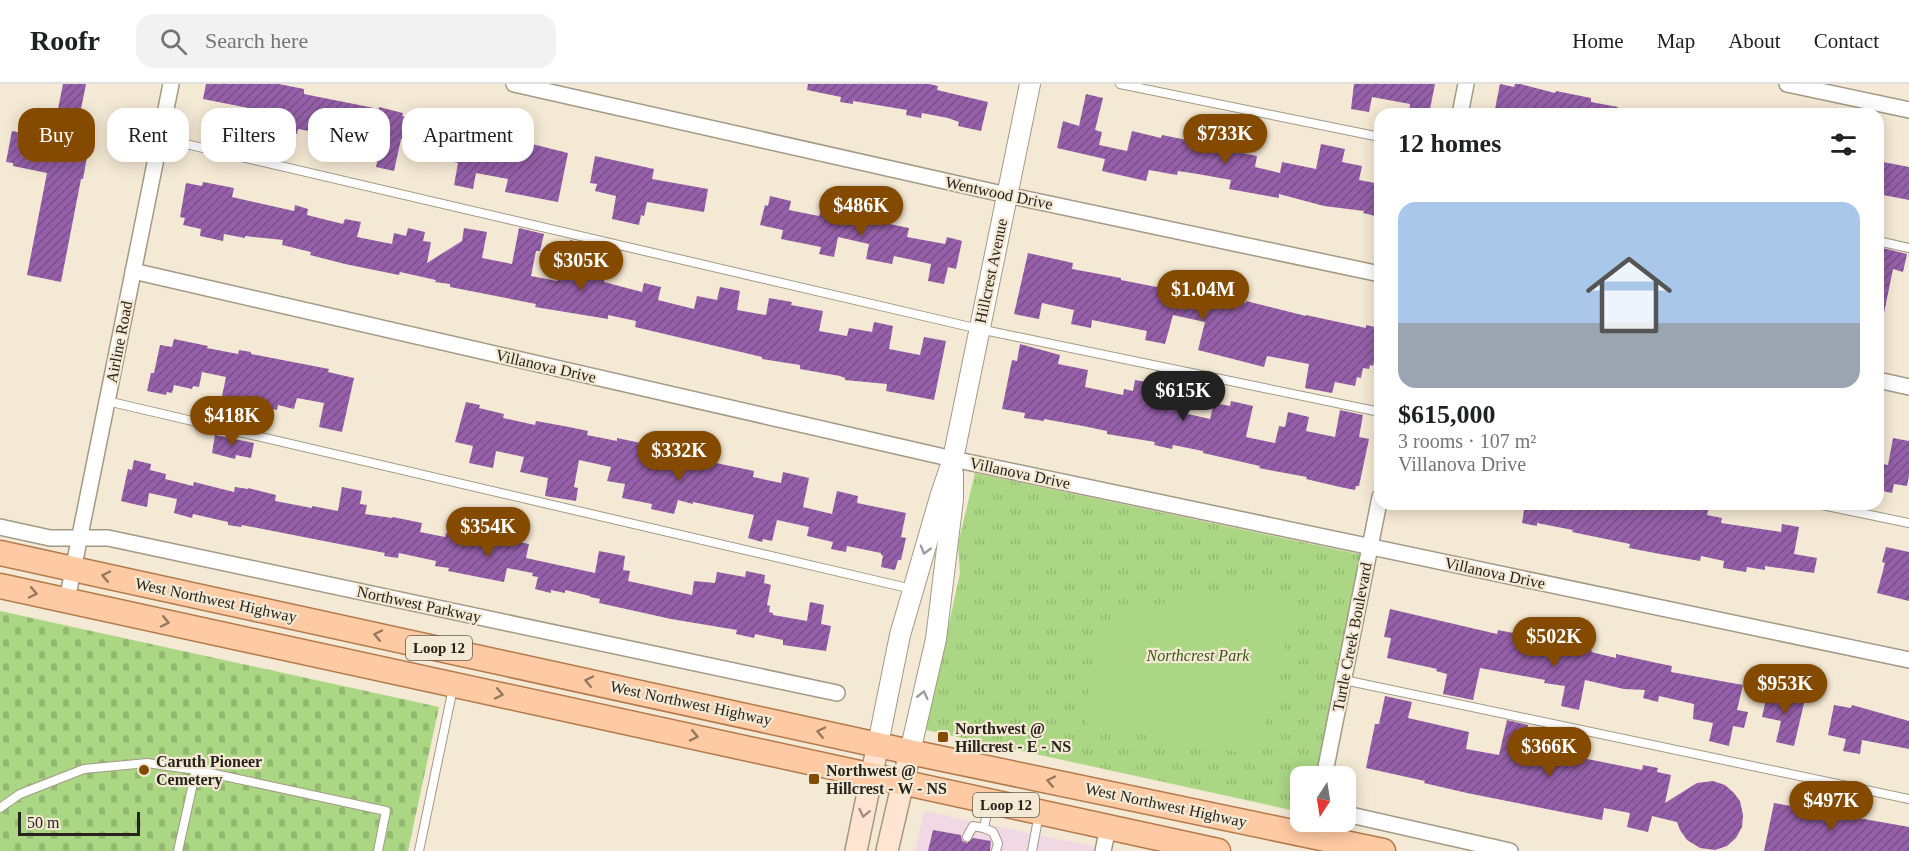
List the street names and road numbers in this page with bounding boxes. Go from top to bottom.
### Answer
street label: Wentwood Drive [944,173,1054,213]
street label: Hillcrest Avenue [972,217,1010,325]
street label: Airline Road [103,300,135,384]
street label: Villanova Drive [494,346,598,386]
street label: Villanova Drive [968,454,1072,492]
street label: Villanova Drive [1443,554,1547,592]
street label: Turtle Creek Boulevard [1329,561,1375,713]
street label: West Northwest Highway [133,575,298,626]
street label: Northwest Parkway [355,583,483,626]
road number: Loop 12 [406,636,472,660]
street label: West Northwest Highway [608,678,773,729]
street label: West Northwest Highway [1083,780,1248,831]
road number: Loop 12 [973,793,1039,817]

